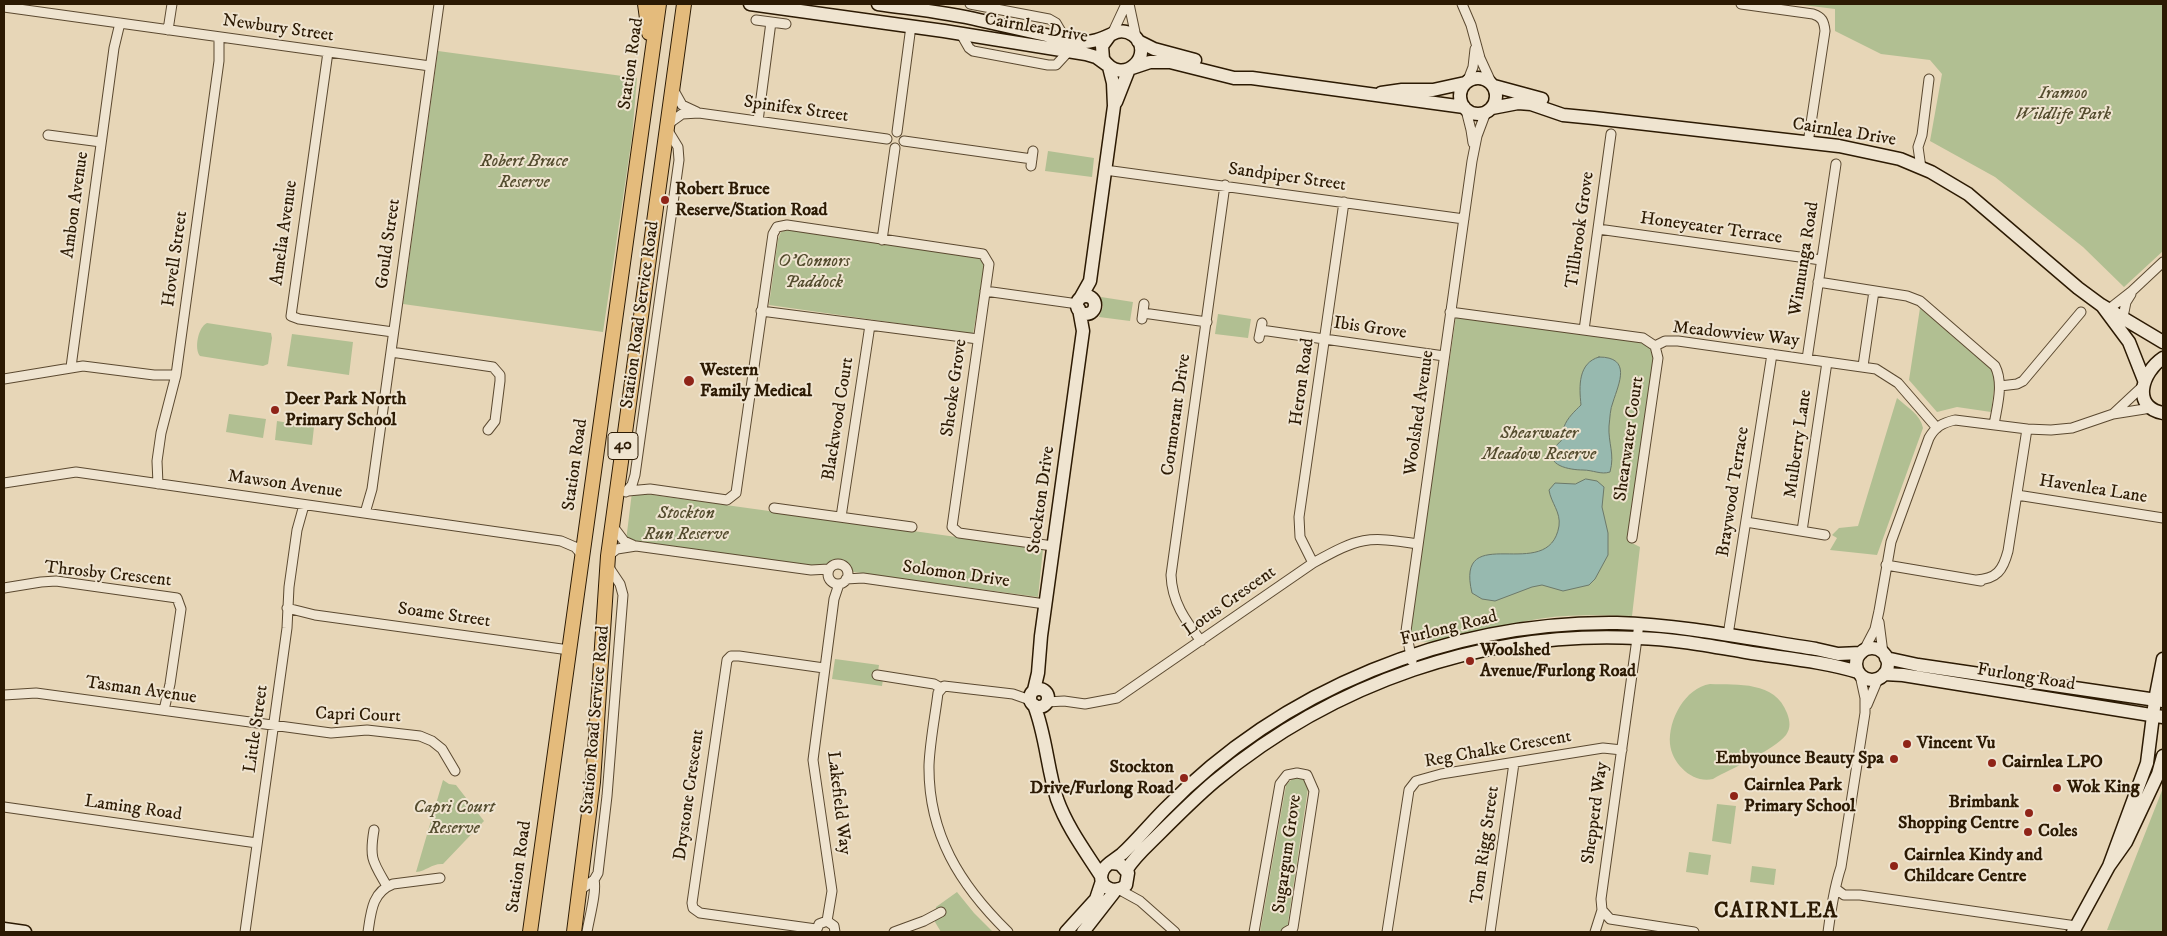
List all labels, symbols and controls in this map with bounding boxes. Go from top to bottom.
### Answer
street label: Cairnlea Drive [983,9,1089,49]
street label: Newbury Street [221,11,335,47]
street label: Station Road [615,17,649,111]
park label: Iramoo Wildlife Park [2015,83,2111,126]
street label: Spinifex Street [742,92,850,128]
street label: Cairnlea Drive [1791,114,1897,152]
street label: Ambon Avenue [58,150,94,260]
park label: Robert Bruce Reserve [480,151,568,193]
street label: Sandpiper Street [1227,159,1347,197]
street label: Tillbrook Grove [1562,170,1600,290]
street label: Amelia Avenue [267,179,303,287]
place label: Robert Bruce Reserve/Station Road [675,179,828,222]
marker: Robert Bruce Reserve/Station Road [659,194,671,206]
street label: Gould Street [372,198,406,290]
street label: Winnunga Road [1785,200,1825,318]
street label: Honeyeater Terrace [1639,208,1783,250]
street label: Hovell Street [159,210,193,308]
street label: Station Road Service Road [617,220,665,410]
park label: O'Connors Paddock [778,251,850,294]
street label: Ibis Grove [1332,313,1408,345]
street label: Meadowview Way [1672,318,1800,352]
street label: Heron Road [1286,337,1320,427]
street label: Sheoke Grove [937,338,973,438]
street label: Woolshed Avenue [1401,349,1439,477]
street label: Cormorant Drive [1158,353,1196,477]
street label: Blackwood Court [819,356,859,482]
place label: Western Family Medical [700,360,812,402]
marker: Western Family Medical [682,374,696,388]
street label: Shearwater Court [1611,375,1649,503]
street label: Mulberry Lane [1781,388,1817,500]
place label: Deer Park North Primary School [285,389,406,432]
marker: Deer Park North Primary School [269,404,281,416]
street label: Station Road [559,418,593,512]
park label: Shearwater Meadow Reserve [1482,423,1596,466]
street label: Braywood Terrace [1713,425,1755,559]
road number: 40 [608,432,638,460]
street label: Stockton Drive [1024,445,1060,555]
street label: Mawson Avenue [226,466,344,504]
street label: Havenlea Lane [2037,471,2149,509]
park label: Stockton Run Reserve [643,503,729,546]
street label: Solomon Drive [901,557,1011,593]
street label: Throsby Crescent [43,558,173,592]
street label: Lotus Crescent [1179,562,1281,642]
street label: Soame Street [396,599,492,633]
street label: Furlong Road [1398,607,1500,651]
street label: Station Road Service Road [577,625,615,815]
place label: Woolshed Avenue/Furlong Road [1480,640,1636,682]
marker: Woolshed Avenue/Furlong Road [1464,655,1476,667]
street label: Furlong Road [1975,660,2077,696]
street label: Tasman Avenue [84,673,198,709]
street label: Little Street [240,684,274,774]
street label: Capri Court [315,704,401,728]
street label: Reg Chalke Crescent [1423,726,1573,774]
street label: Drystone Crescent [670,728,710,862]
place label: Vincent Vu [1917,733,1996,755]
marker: Vincent Vu [1901,738,1913,750]
place label: Embyounce Beauty Spa [1716,748,1884,770]
street label: Lakefield Way [821,750,855,856]
place label: Cairnlea LPO [2002,752,2103,774]
marker: Embyounce Beauty Spa [1888,753,1900,765]
place label: Stockton Drive/Furlong Road [1030,757,1174,800]
marker: Cairnlea LPO [1986,757,1998,769]
street label: Shepperd Way [1578,761,1614,865]
marker: Stockton Drive/Furlong Road [1178,772,1190,784]
place label: Cairnlea Park Primary School [1744,775,1855,818]
place label: Wok King [2067,777,2140,799]
marker: Wok King [2051,782,2063,794]
street label: Tom Rigg Street [1467,785,1505,905]
marker: Cairnlea Park Primary School [1728,790,1740,802]
street label: Laming Road [83,791,183,827]
place label: Brimbank Shopping Centre [1898,792,2019,834]
street label: Sugargum Grove [1269,793,1307,915]
park label: Capri Court Reserve [413,797,495,840]
marker: Brimbank Shopping Centre [2023,807,2035,819]
street label: Station Road [503,820,537,914]
place label: Coles [2038,821,2077,843]
marker: Coles [2022,826,2034,838]
place label: Cairnlea Kindy and Childcare Centre [1904,845,2043,888]
marker: Cairnlea Kindy and Childcare Centre [1888,860,1900,872]
district label: CAIRNLEA [1713,899,1839,925]

